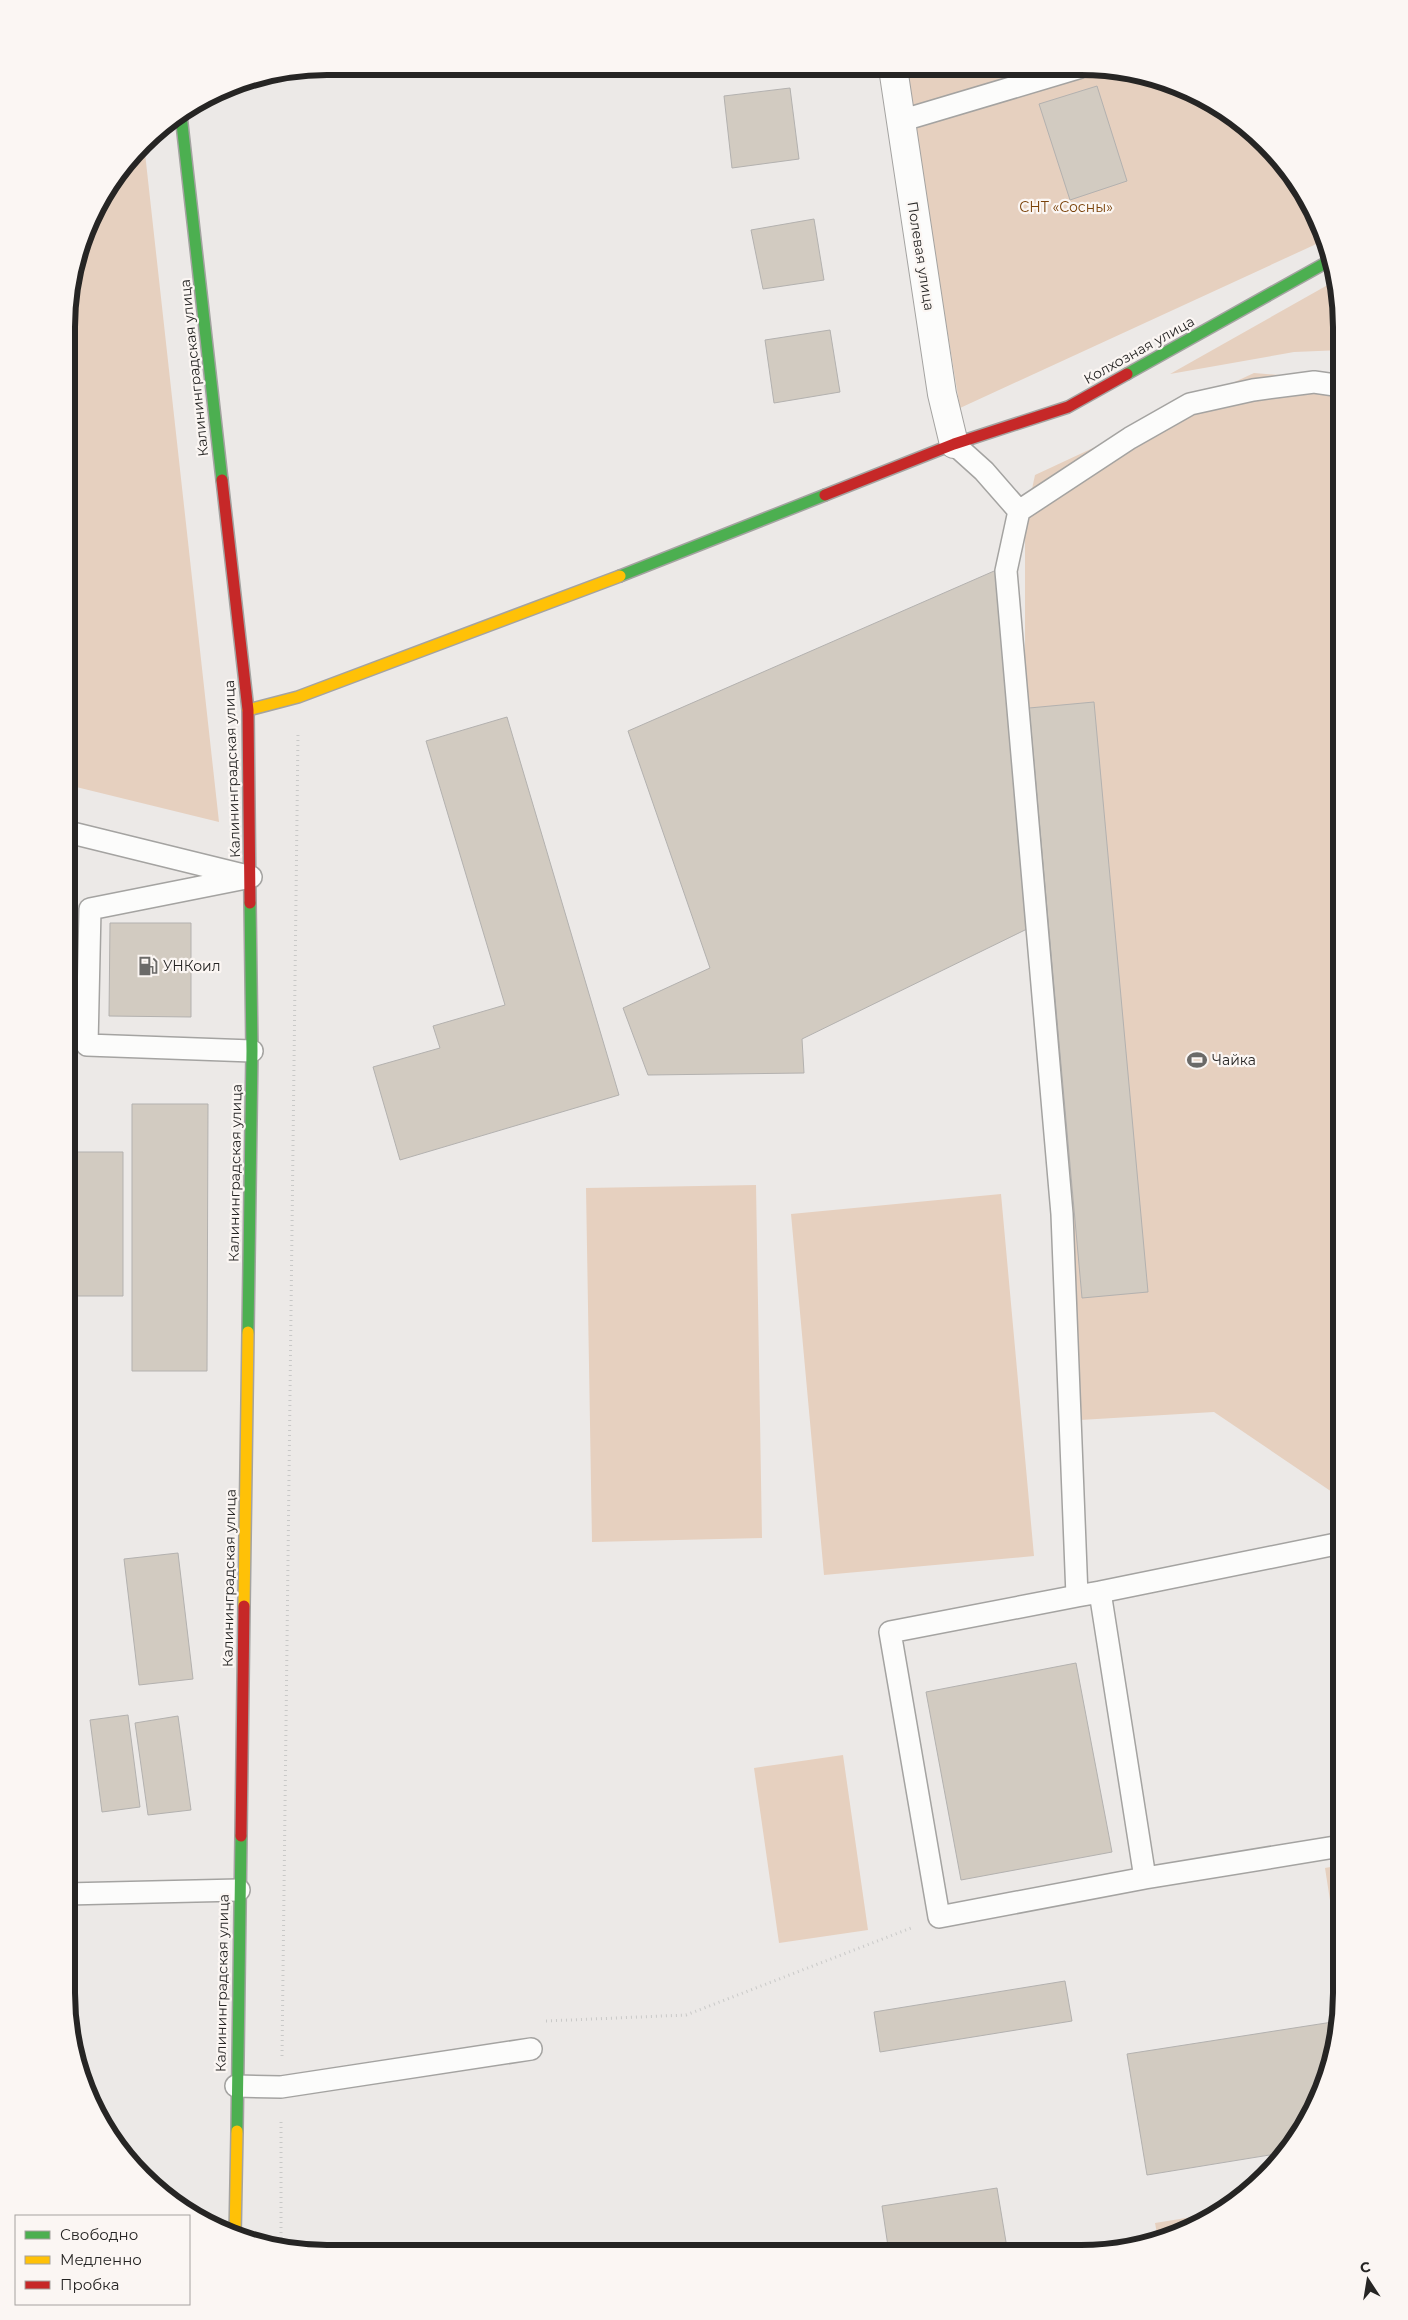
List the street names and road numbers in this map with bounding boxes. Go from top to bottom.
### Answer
street label: Полевая улица [903,200,939,312]
street label: Калининградская улица [176,278,212,458]
street label: Колхозная улица [1080,312,1198,388]
street label: Калининградская улица [220,680,244,858]
street label: Калининградская улица [224,1084,246,1262]
street label: Калининградская улица [218,1489,240,1667]
street label: Калининградская улица [211,1894,233,2072]

